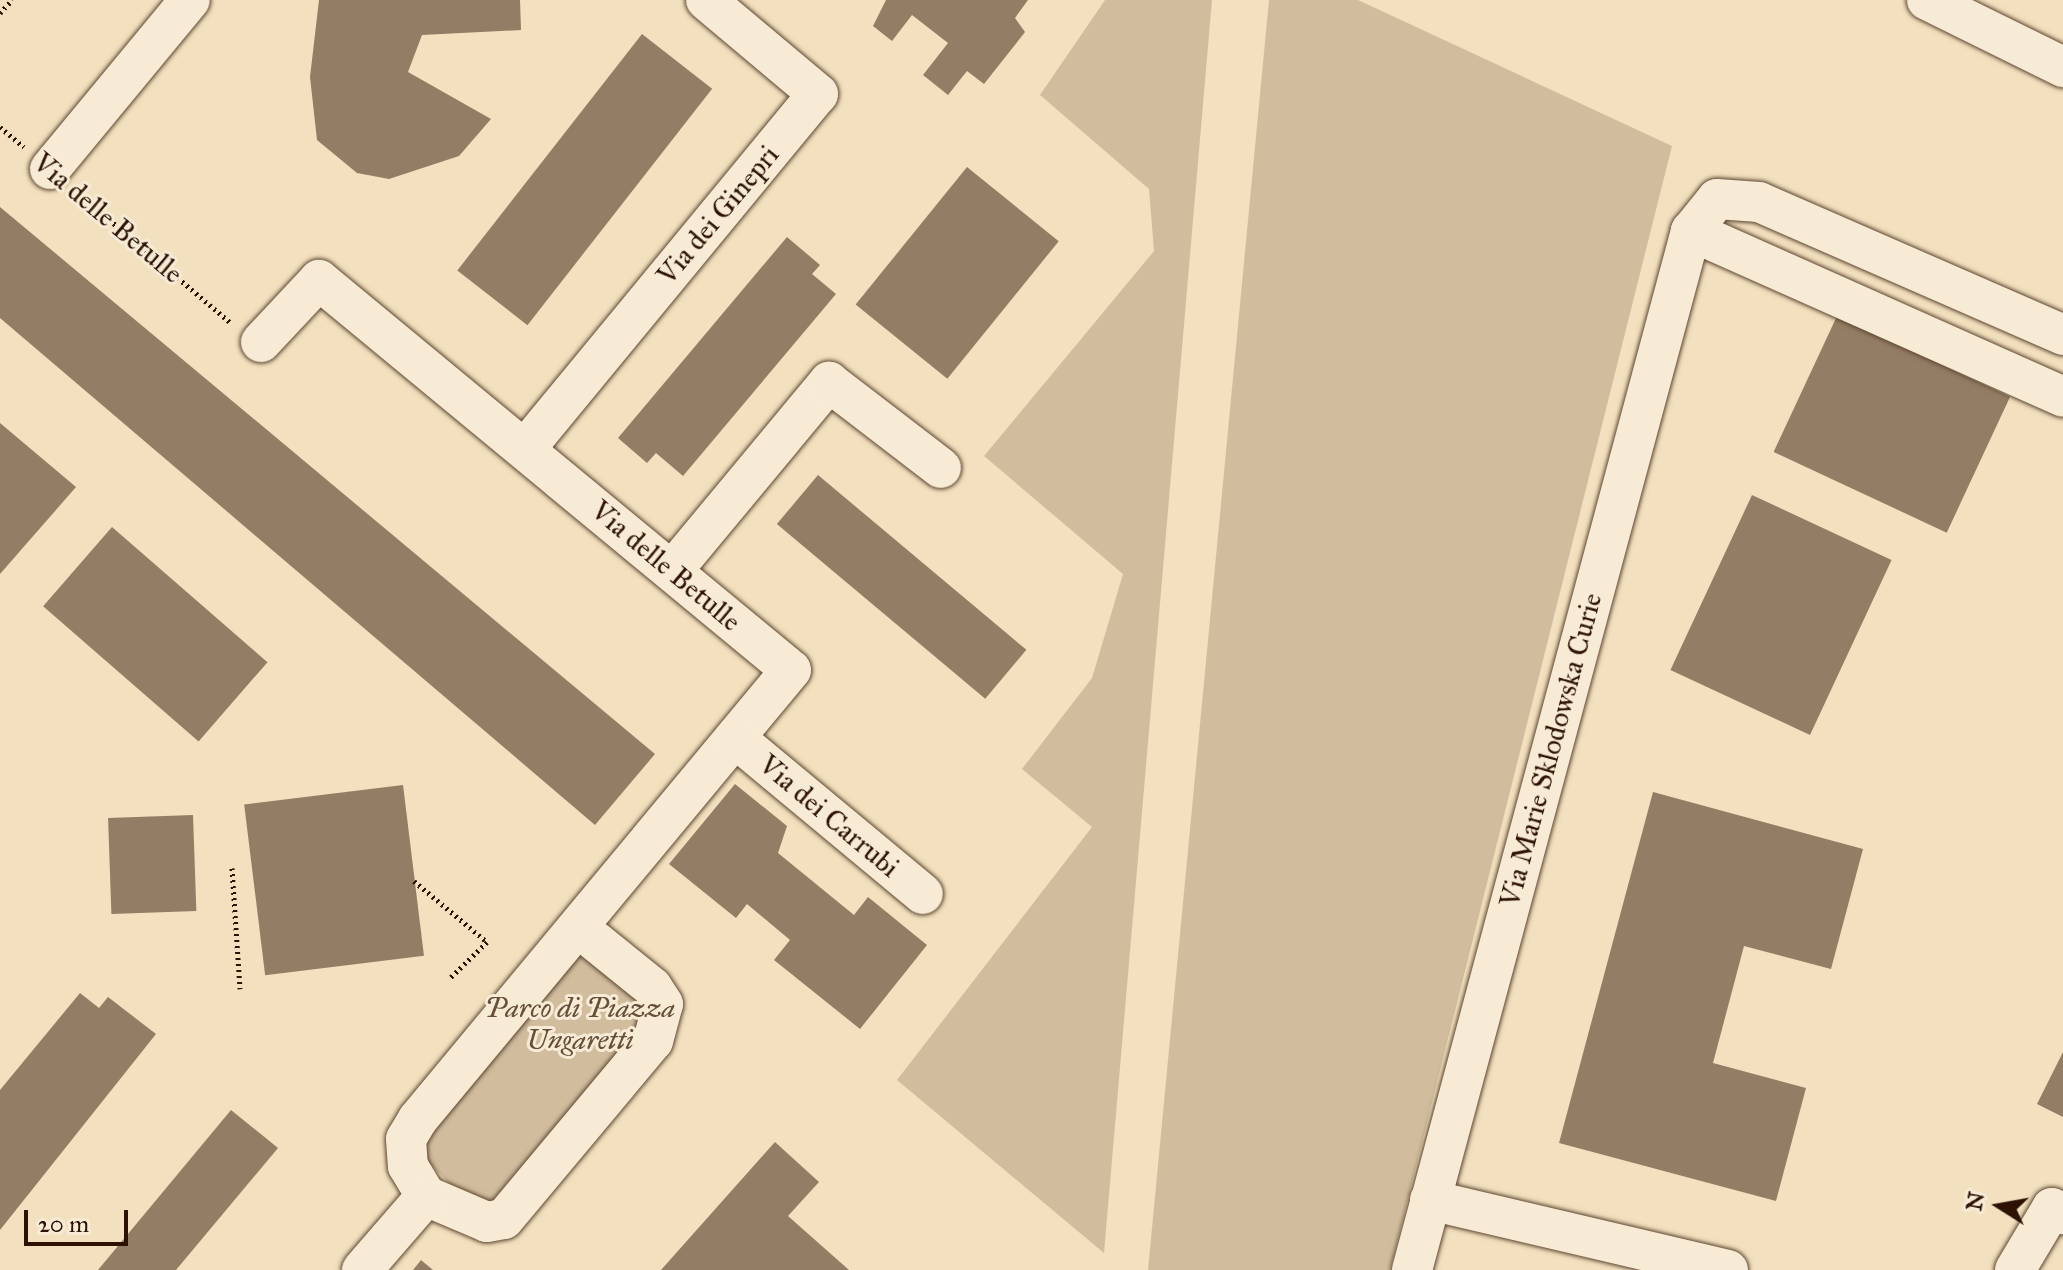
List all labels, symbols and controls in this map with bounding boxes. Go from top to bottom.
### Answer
street label: Via dei Ginepri [650,139,786,291]
street label: Via delle Betulle [26,146,190,290]
street label: Via delle Betulle [584,494,748,638]
street label: Via Marie Sklodowska Curie [1493,589,1609,911]
street label: Via dei Carrubi [752,748,906,884]
park label: Parco di Piazza Ungaretti [485,991,675,1057]
north arrow [1959,1166,2039,1246]
text: N [1960,1190,1990,1213]
scale bar [28,1194,132,1244]
text: 20 m [38,1209,89,1239]

